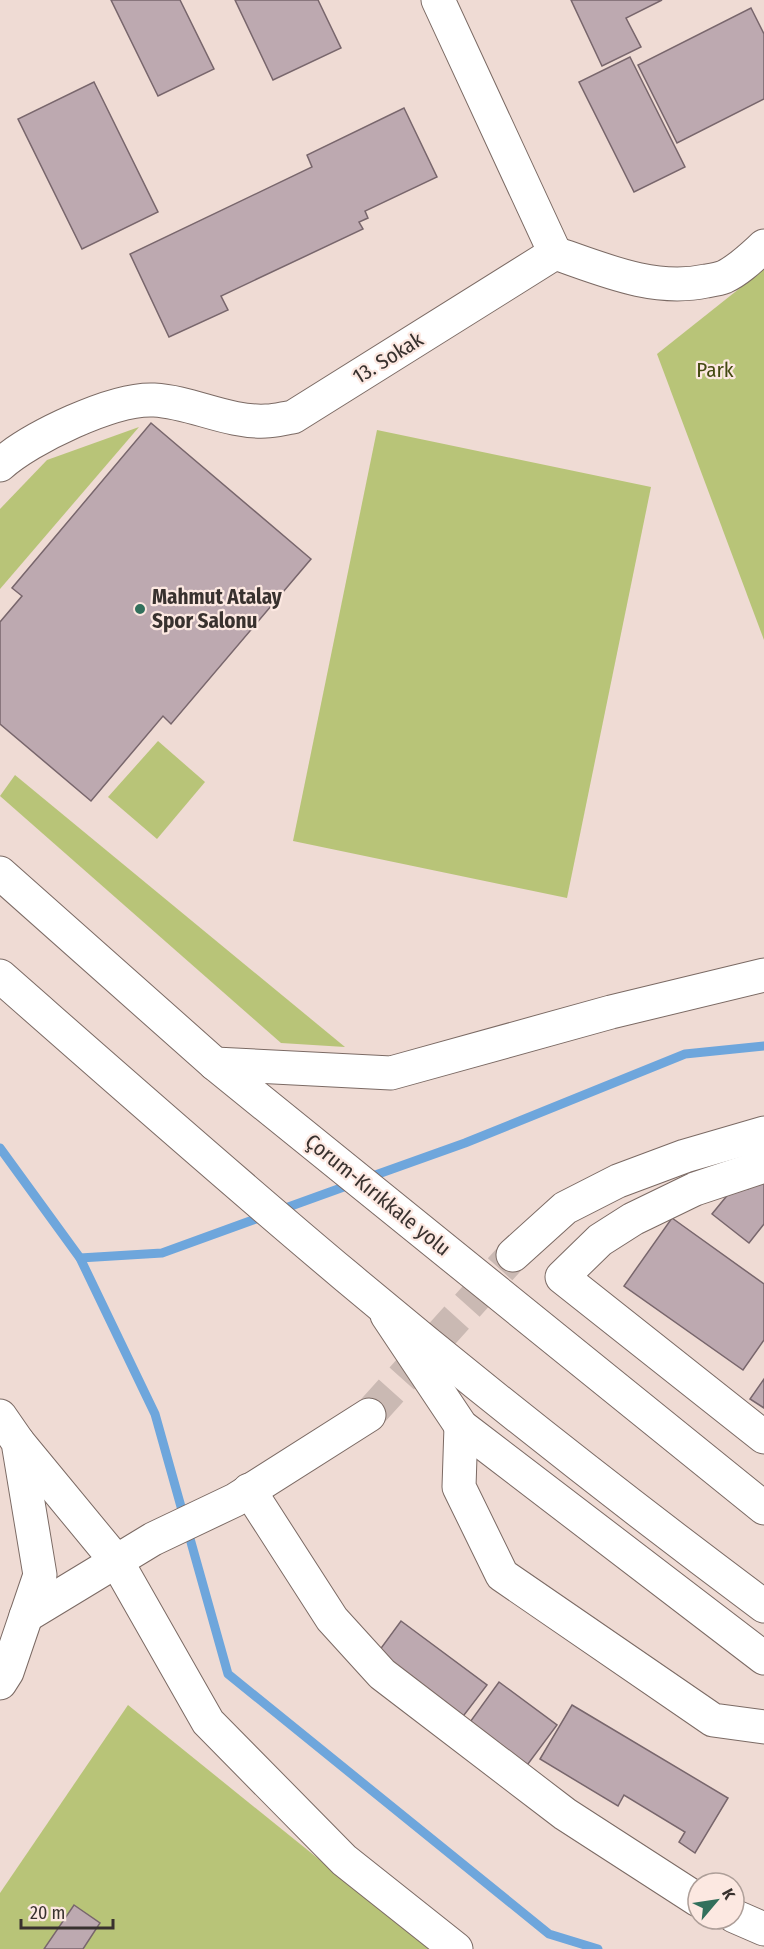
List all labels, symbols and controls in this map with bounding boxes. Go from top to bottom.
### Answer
street label: 13. Sokak [348,326,428,390]
park label: Park [696,357,734,383]
place label: Mahmut Atalay Spor Salonu [152,584,283,634]
marker: Mahmut Atalay Spor Salonu [133,602,147,616]
street label: Çorum-Kırıkkale yolu [300,1128,456,1262]
north arrow [686,1871,746,1931]
text: K [718,1885,740,1903]
scale bar [21,1892,112,1930]
text: 20 m [30,1902,65,1924]

